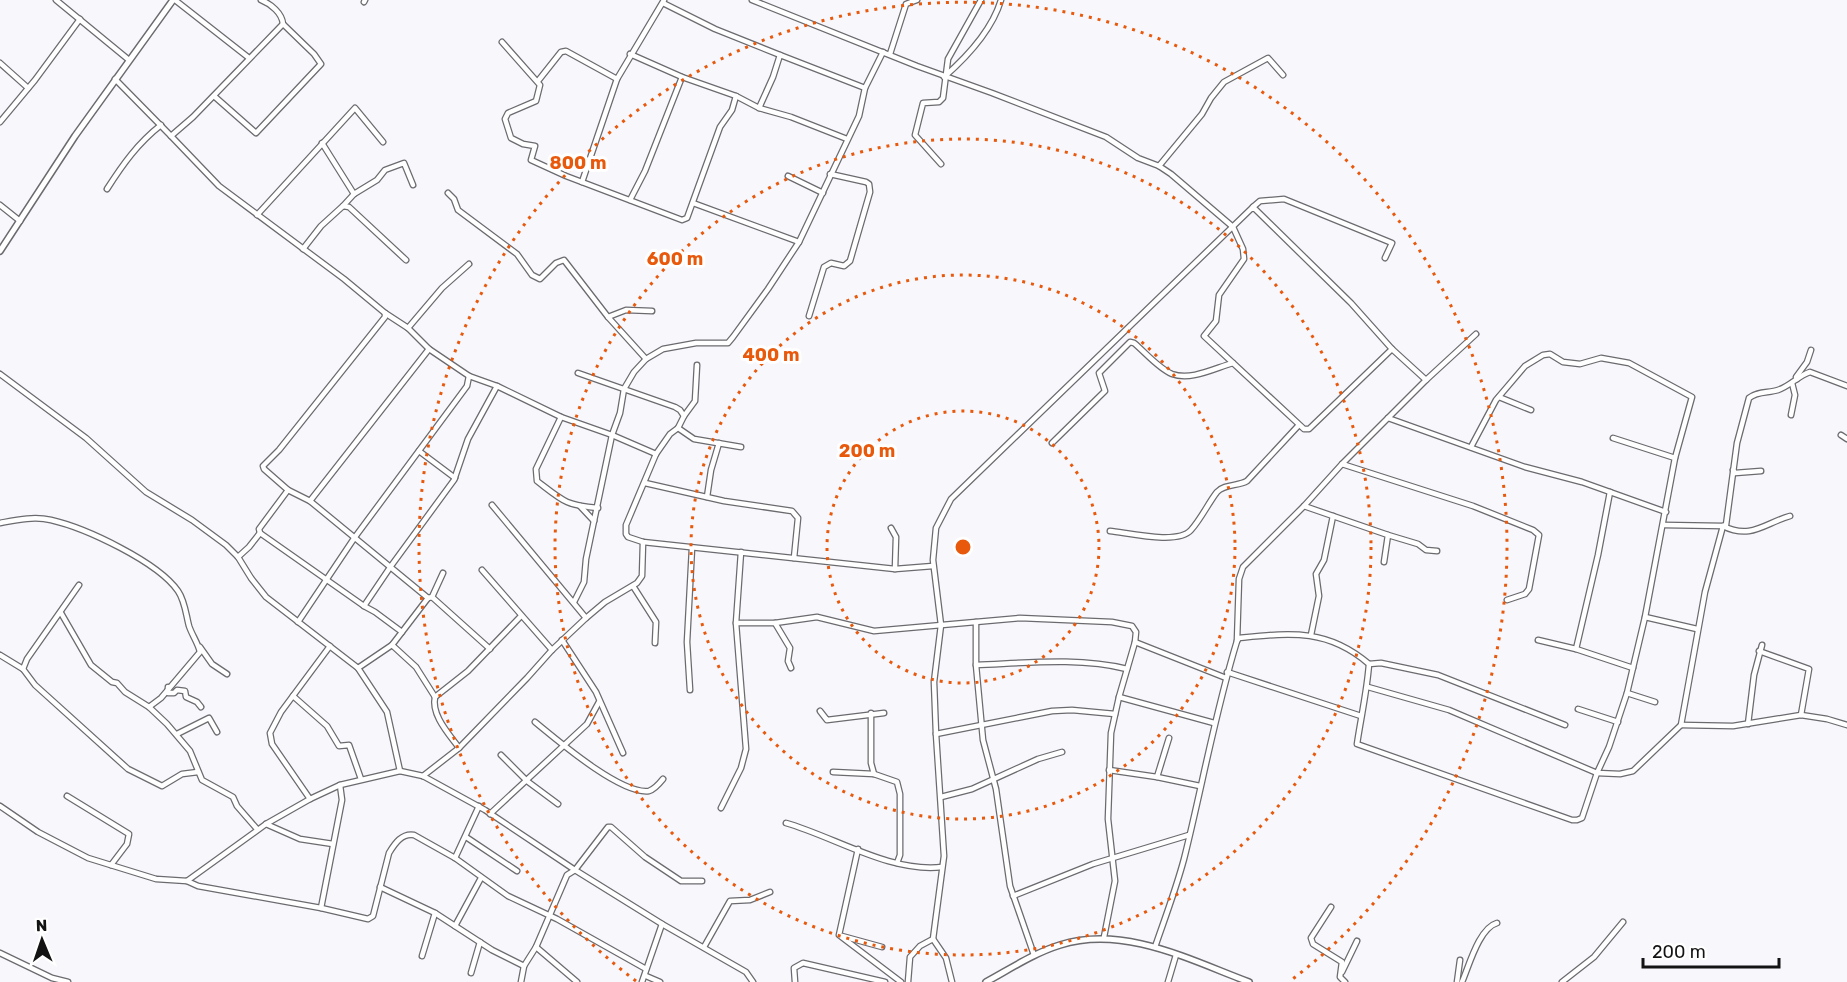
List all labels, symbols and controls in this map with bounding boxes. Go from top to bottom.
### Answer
text: 800 m [550,152,607,174]
text: 600 m [647,248,703,270]
text: 400 m [742,344,800,366]
text: 200 m [839,440,895,462]
centre of rings [953,537,973,557]
north arrow [12,910,72,970]
text: N [35,916,48,935]
scale bar [1643,931,1780,969]
text: 200 m [1652,941,1706,963]

